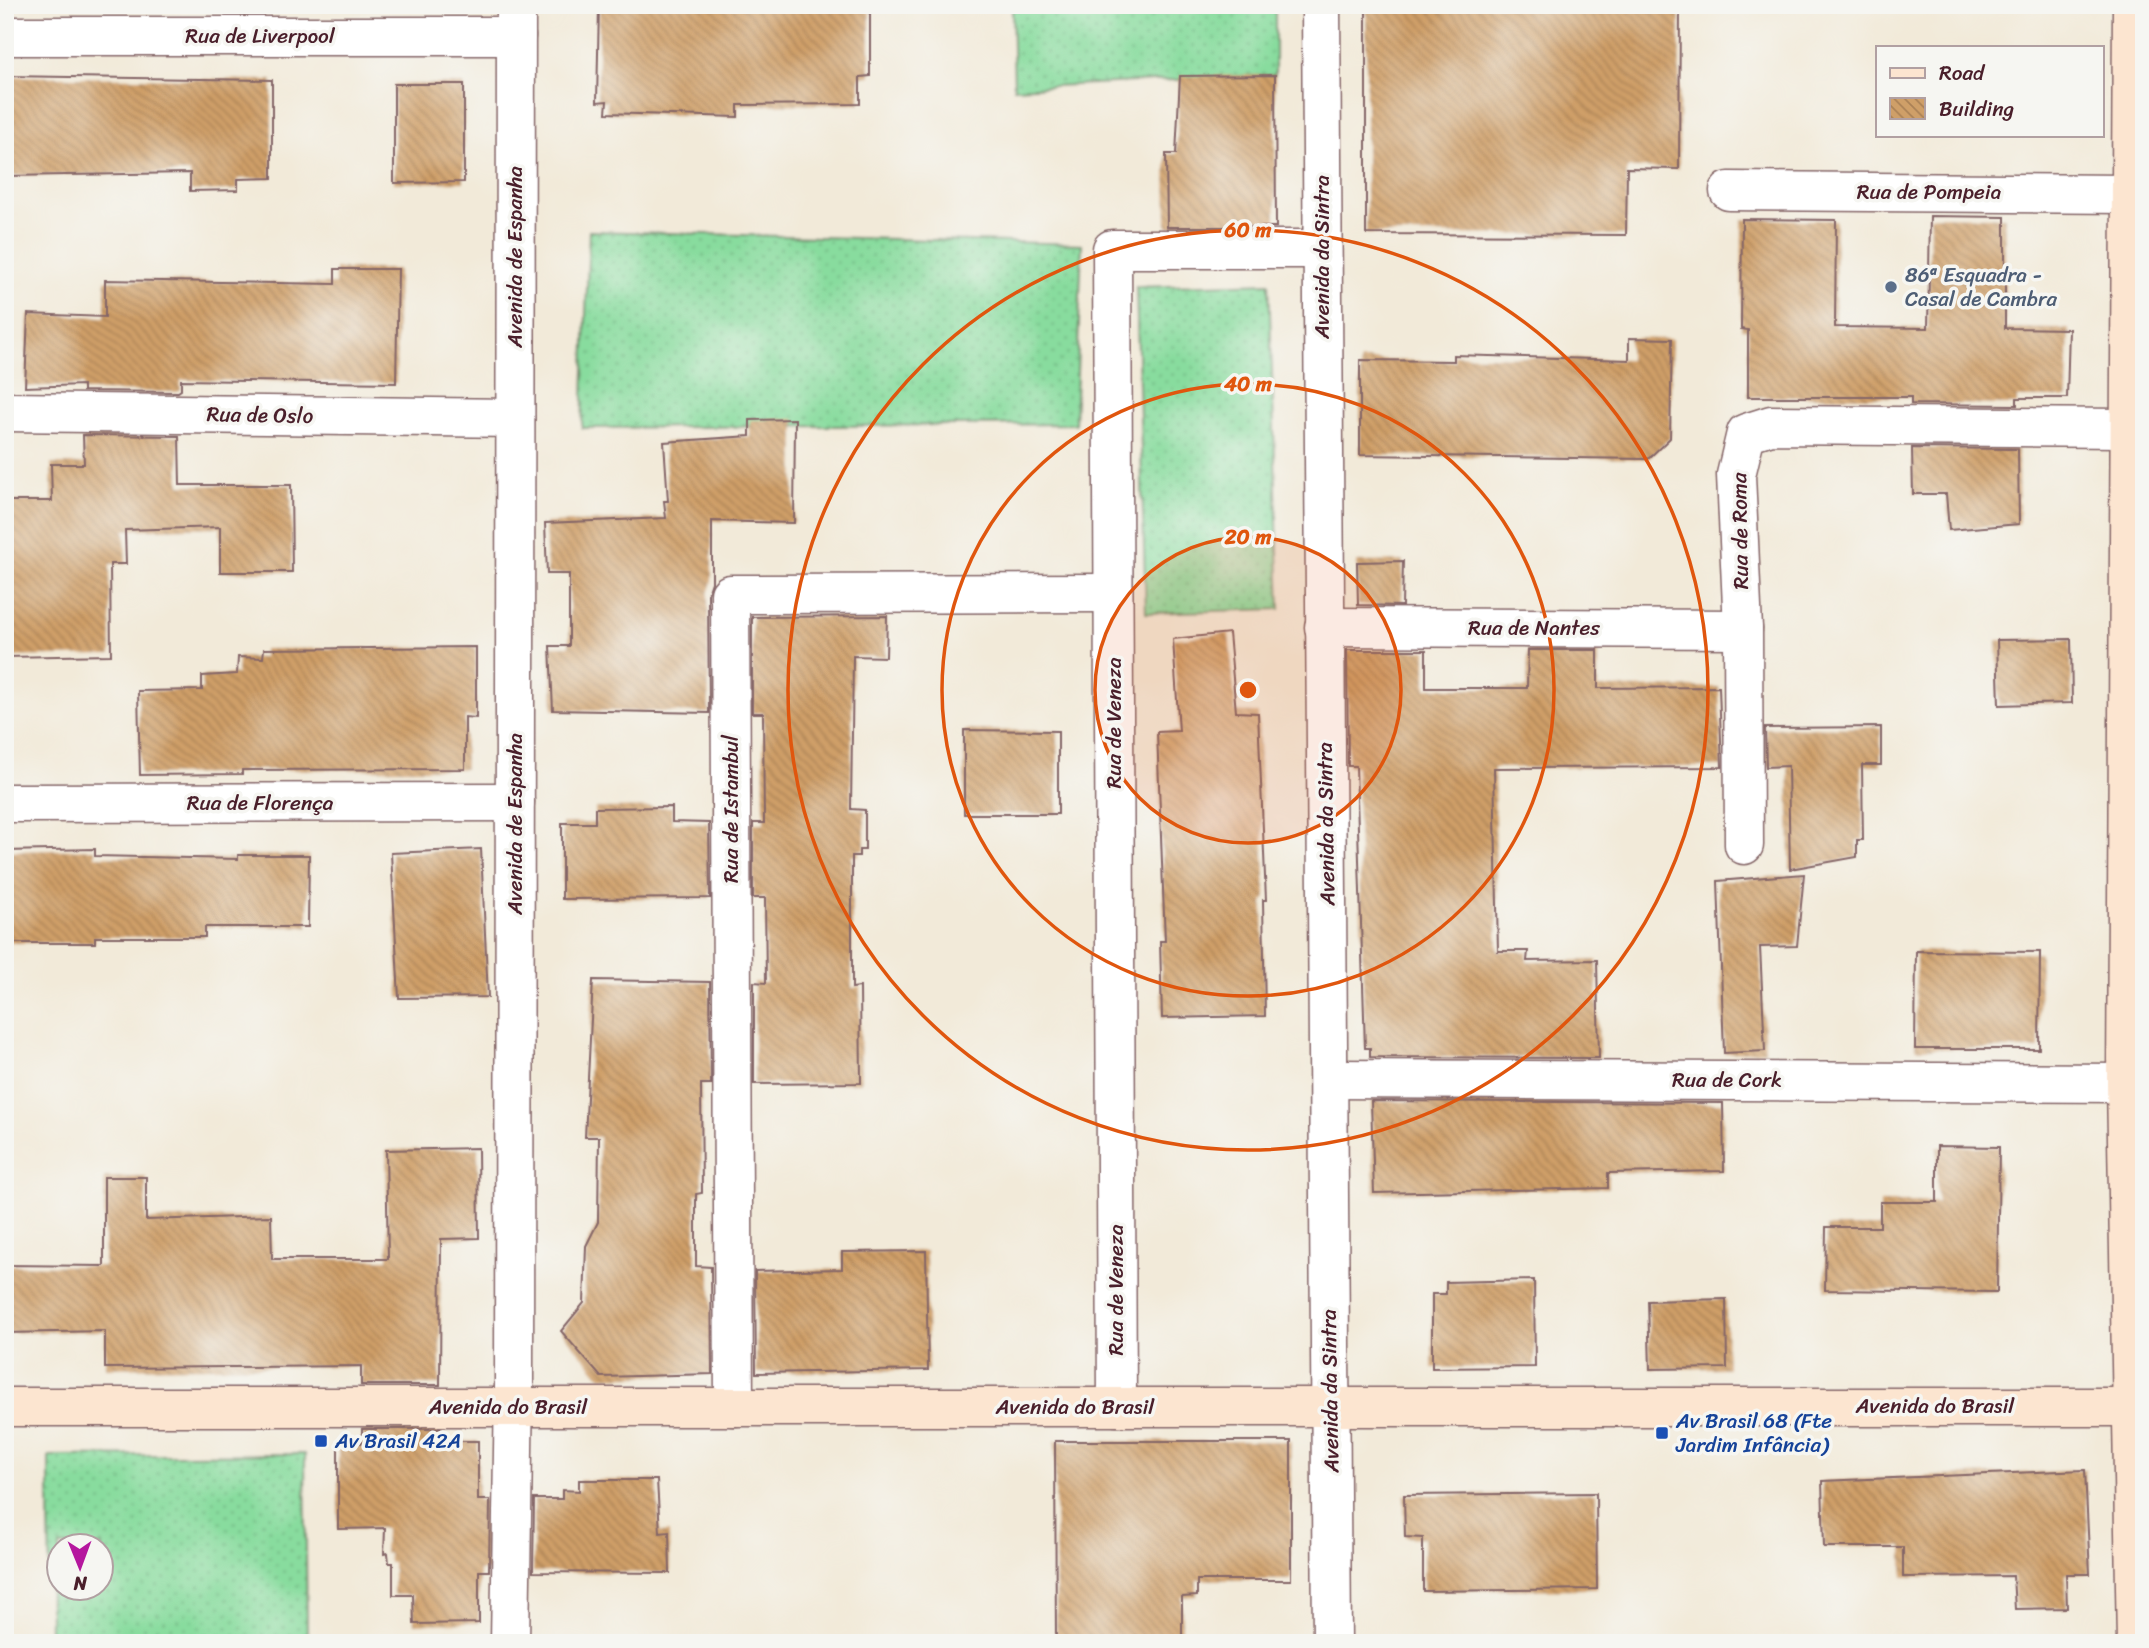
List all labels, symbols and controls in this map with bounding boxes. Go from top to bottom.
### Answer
street label: Rua de Liverpool [185,17,336,55]
legend [1876,46,2104,136]
text: Road [1939,54,1986,92]
text: Building [1939,90,2015,128]
street label: Avenida de Espanha [496,166,534,349]
street label: Rua de Pompeia [1857,173,2002,211]
street label: Avenida da Sintra [1303,175,1341,340]
text: 60 m [1224,211,1272,249]
place label: 86ª Esquadra - Casal de Cambra [1905,256,2058,318]
marker: 86ª Esquadra - Casal de Cambra [1883,279,1899,295]
text: 40 m [1223,365,1273,403]
street label: Rua de Oslo [206,395,314,435]
street label: Rua de Roma [1720,472,1760,590]
text: 20 m [1224,518,1272,556]
street label: Rua de Nantes [1468,609,1600,647]
street label: Rua de Veneza [1095,657,1133,788]
centre of rings [1236,678,1260,702]
street label: Avenida de Espanha [496,733,534,916]
street label: Rua de Istambul [712,734,750,883]
street label: Avenida da Sintra [1306,741,1346,907]
street label: Rua de Florença [187,784,334,822]
street label: Rua de Cork [1672,1061,1782,1099]
street label: Rua de Veneza [1097,1224,1135,1355]
street label: Avenida da Sintra [1310,1308,1350,1474]
street label: Avenida do Brasil [1855,1387,2015,1425]
street label: Avenida do Brasil [428,1388,588,1426]
street label: Avenida do Brasil [995,1388,1155,1426]
place label: Av Brasil 68 (Fte Jardim Infância) [1675,1402,1832,1464]
place label: Av Brasil 42A [334,1422,461,1460]
marker: Av Brasil 68 (Fte Jardim Infância) [1654,1425,1670,1441]
marker: Av Brasil 42A [313,1433,329,1449]
north arrow [46,1532,116,1602]
text: N [73,1567,88,1600]

